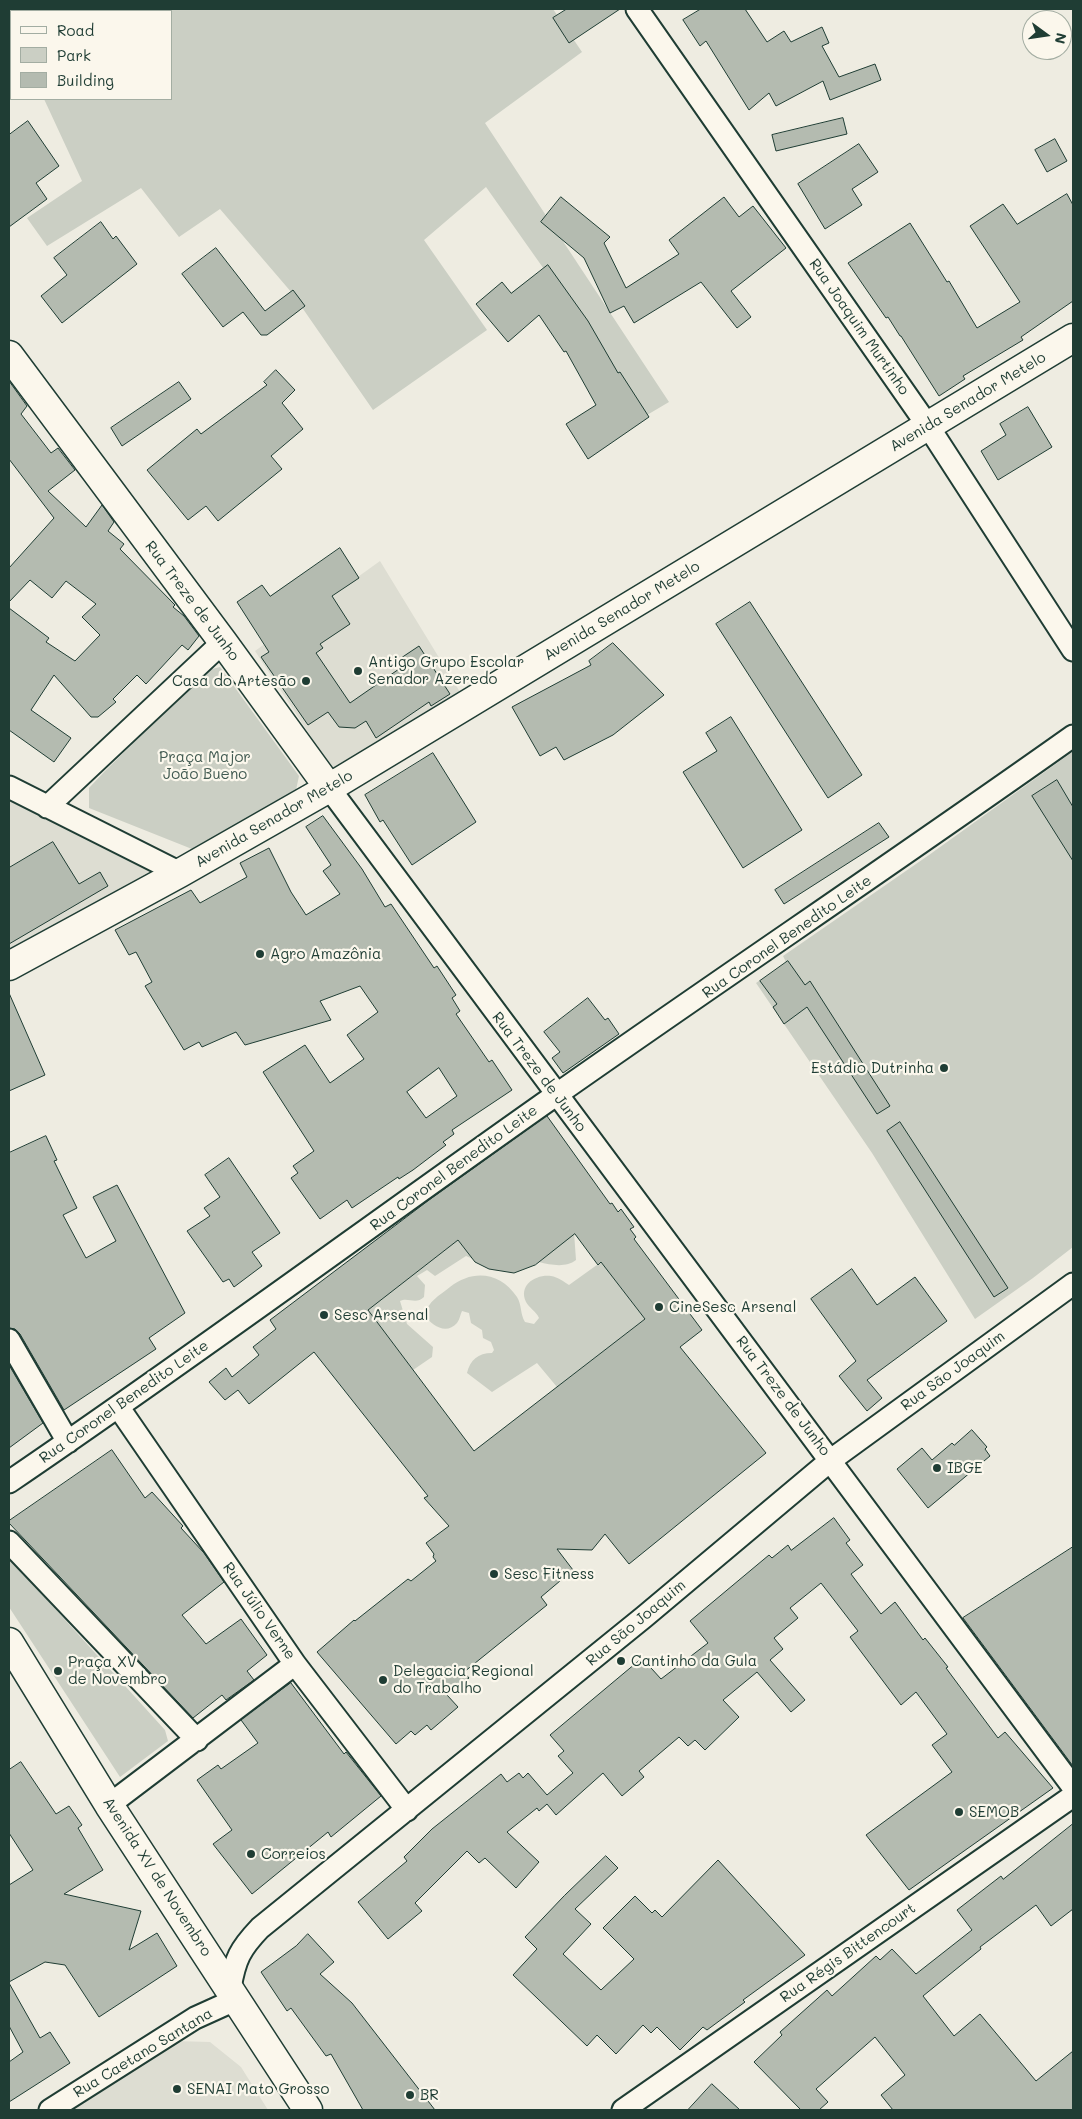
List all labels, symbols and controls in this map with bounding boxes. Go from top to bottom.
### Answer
legend [10,10,172,100]
north arrow [1022,10,1072,60]
text: Road [57,20,94,40]
text: N [1051,31,1072,46]
text: Park [57,45,91,65]
text: Building [57,70,114,90]
street label: Rua Joaquim Murtinho [805,255,913,399]
street label: Avenida Senador Metelo [887,348,1049,456]
street label: Rua Treze de Junho [141,538,243,664]
street label: Avenida Senador Metelo [541,557,703,665]
place label: Antigo Grupo Escolar Senador Azeredo [368,653,524,688]
marker: Antigo Grupo Escolar Senador Azeredo [352,665,364,677]
place label: Casa do Artesão [172,672,296,690]
marker: Casa do Artesão [300,675,312,687]
park label: Praça Major João Bueno [159,748,251,783]
street label: Avenida Senador Metelo [192,767,356,871]
street label: Rua Coronel Benedito Leite [699,872,875,1002]
place label: Agro Amazônia [270,945,381,963]
marker: Agro Amazônia [254,948,266,960]
street label: Rua Treze de Junho [488,1009,590,1135]
place label: Estádio Dutrinha [811,1059,934,1077]
marker: Estádio Dutrinha [938,1062,950,1074]
street label: Rua Coronel Benedito Leite [367,1101,541,1235]
place label: CineSesc Arsenal [669,1298,796,1316]
marker: CineSesc Arsenal [653,1301,665,1313]
place label: Sesc Arsenal [334,1306,429,1324]
marker: Sesc Arsenal [318,1309,330,1321]
street label: Rua São Joaquim [897,1327,1009,1415]
street label: Rua Treze de Junho [732,1333,834,1459]
street label: Rua Coronel Benedito Leite [36,1337,212,1467]
place label: IBGE [947,1459,983,1477]
marker: IBGE [931,1462,943,1474]
street label: Rua Júlio Verne [219,1559,299,1663]
place label: Sesc Fitness [504,1565,594,1583]
marker: Sesc Fitness [488,1568,500,1580]
street label: Rua São Joaquim [583,1576,689,1670]
place label: Cantinho da Gula [631,1652,757,1670]
place label: Praça XV de Novembro [68,1653,167,1688]
marker: Cantinho da Gula [615,1655,627,1667]
place label: Delegacia Regional do Trabalho [393,1662,534,1697]
marker: Praça XV de Novembro [52,1665,64,1677]
marker: Delegacia Regional do Trabalho [377,1674,389,1686]
street label: Avenida XV de Novembro [99,1794,215,1960]
place label: SEMOB [969,1803,1019,1821]
marker: SEMOB [953,1806,965,1818]
place label: Correios [261,1845,326,1863]
marker: Correios [245,1848,257,1860]
street label: Rua Régis Bittencourt [777,1899,919,2007]
street label: Rua Caetano Santana [70,2004,216,2102]
place label: SENAI Mato Grosso [187,2080,329,2098]
marker: SENAI Mato Grosso [171,2083,183,2095]
place label: BR [420,2086,439,2104]
marker: BR [404,2089,416,2101]

